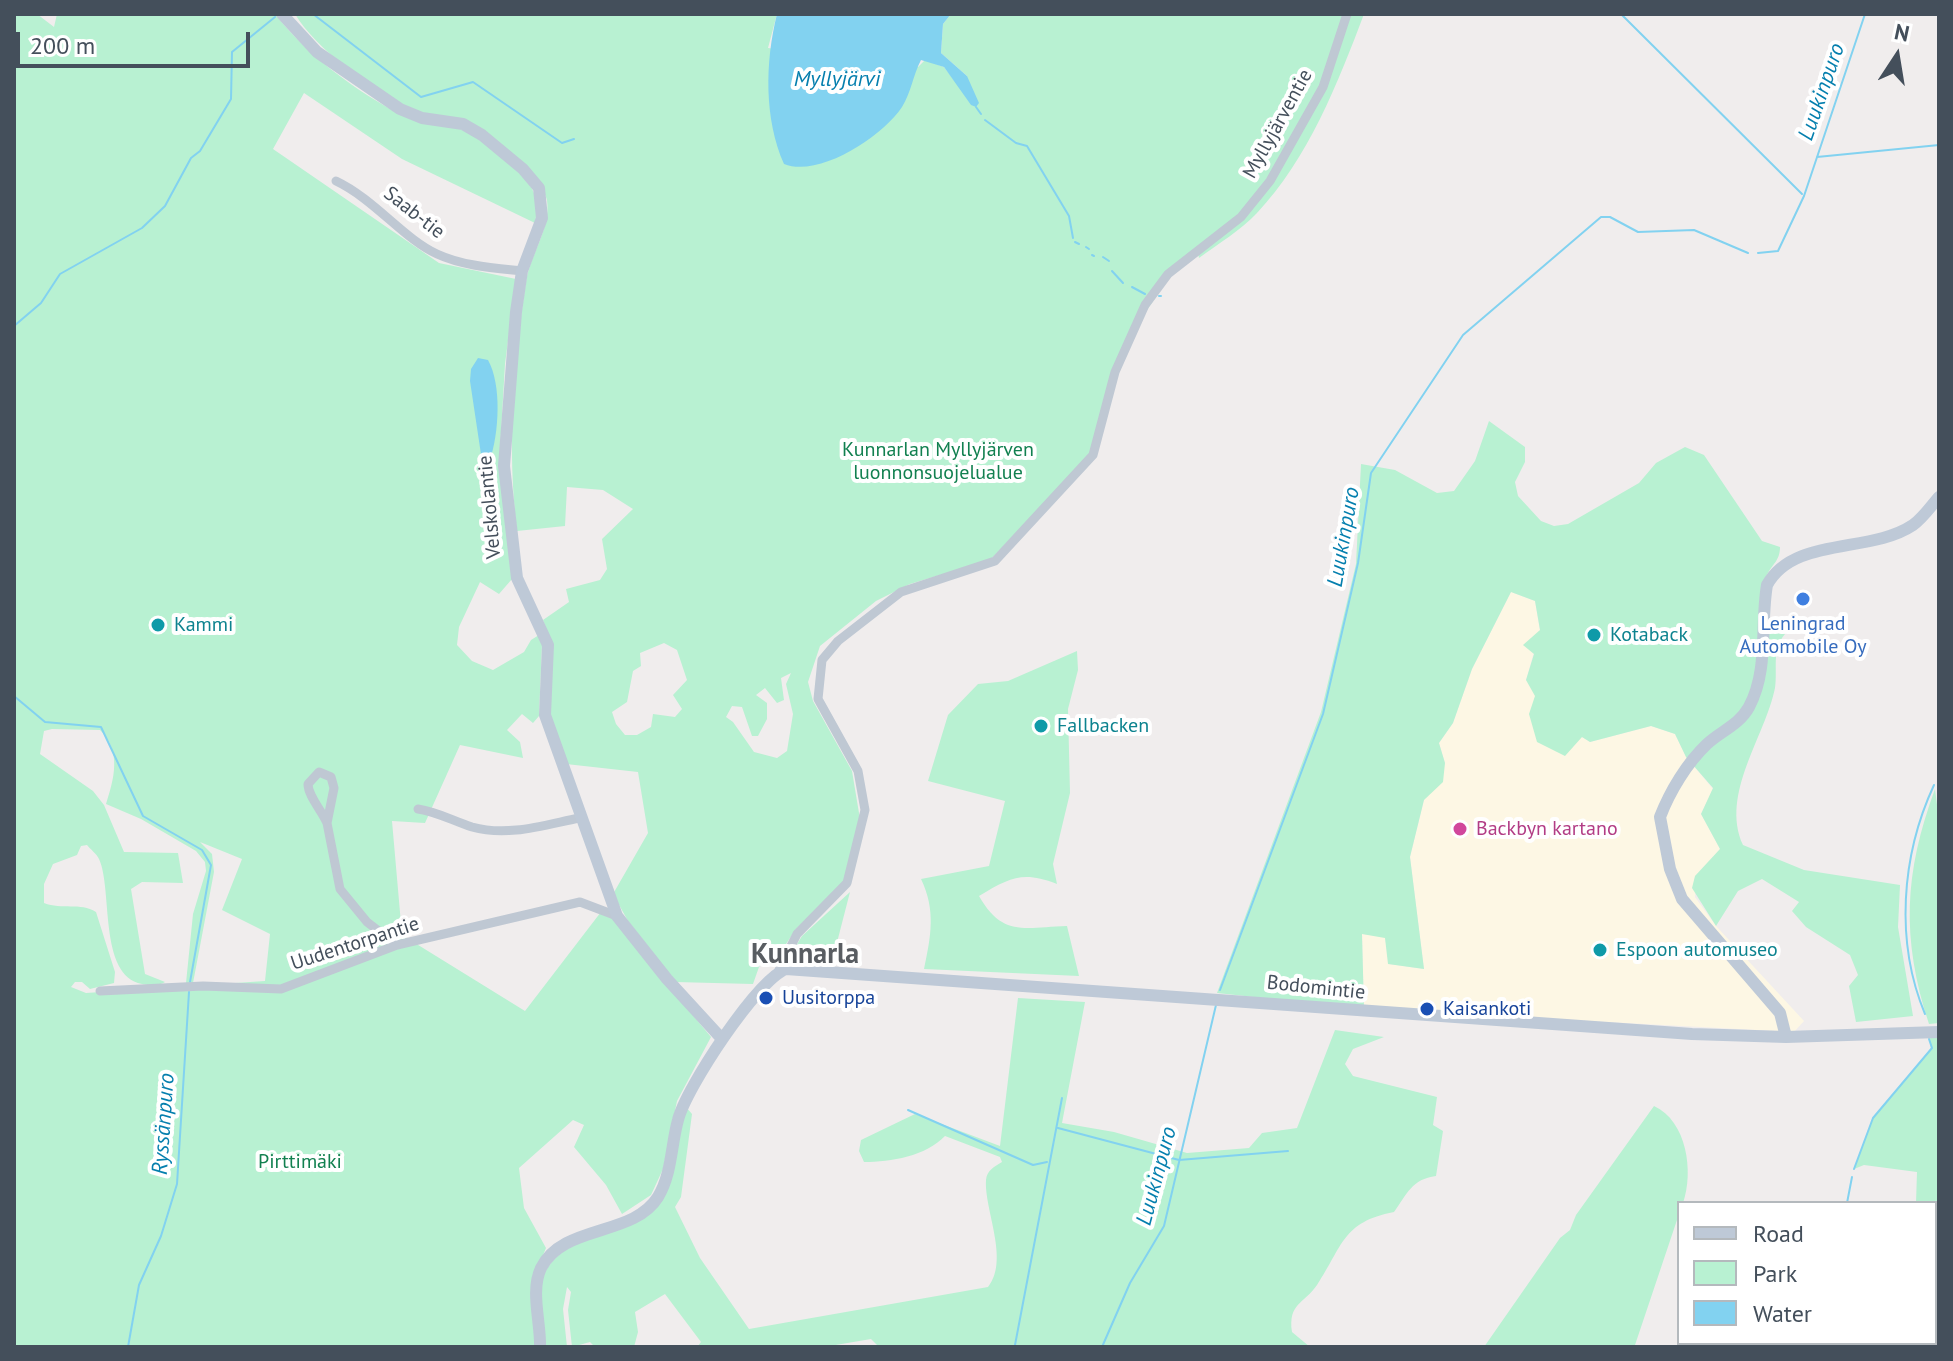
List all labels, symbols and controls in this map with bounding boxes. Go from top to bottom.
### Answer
scale bar [20,16,254,66]
north arrow [1857,16,1937,96]
text: N [1892,17,1912,48]
text: 200 m [30,30,95,61]
water label: Luukinpuro [1793,40,1851,144]
street label: Myllyjärventie [1238,65,1318,183]
water label: Myllyjärvi [794,67,880,93]
street label: Saab-tie [379,182,449,244]
park label: Kunnarlan Myllyjärven luonnonsuojelualue [842,438,1034,485]
street label: Velskolantie [474,454,506,560]
water label: Luukinpuro [1322,485,1366,589]
marker: Leningrad Automobile Oy [1794,590,1812,608]
place label: Leningrad Automobile Oy [1740,612,1866,659]
place label: Kammi [174,613,233,637]
marker: Kammi [149,616,167,634]
place label: Kotaback [1610,623,1688,647]
marker: Kotaback [1585,626,1603,644]
place label: Fallbacken [1057,714,1149,738]
marker: Fallbacken [1032,717,1050,735]
place label: Backbyn kartano [1476,817,1618,841]
marker: Backbyn kartano [1451,820,1469,838]
street label: Uudentorpantie [288,912,422,976]
district label: Kunnarla [751,938,859,972]
place label: Espoon automuseo [1616,938,1778,962]
marker: Espoon automuseo [1591,941,1609,959]
street label: Bodomintie [1266,971,1366,1005]
place label: Uusitorppa [782,986,875,1010]
marker: Uusitorppa [757,989,775,1007]
place label: Kaisankoti [1443,997,1531,1021]
marker: Kaisankoti [1418,1000,1436,1018]
water label: Ryssänpuro [147,1072,181,1176]
water label: Luukinpuro [1131,1124,1183,1228]
park label: Pirttimäki [258,1150,342,1174]
legend [1677,1201,1937,1345]
text: Road [1753,1218,1804,1249]
text: Park [1753,1258,1797,1289]
text: Water [1753,1298,1812,1329]

